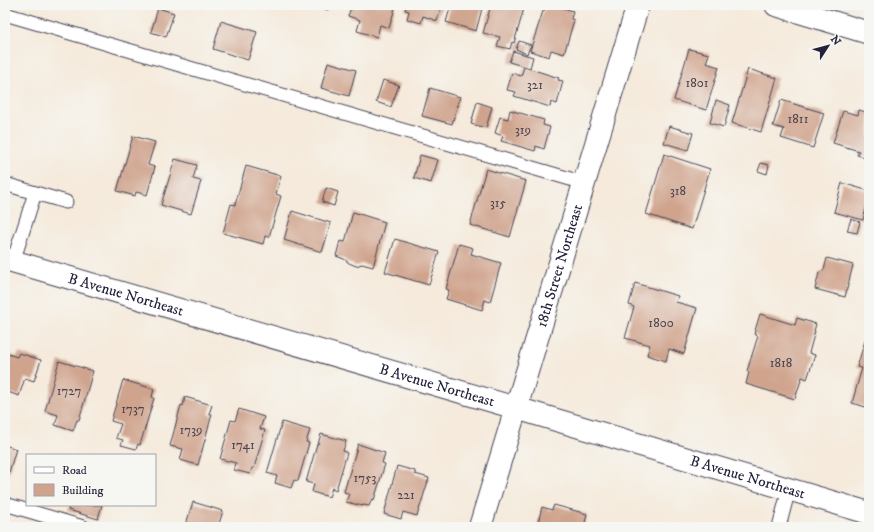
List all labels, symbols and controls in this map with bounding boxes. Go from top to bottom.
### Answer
north arrow [808,26,848,66]
text: N [827,33,844,48]
house number: 1801 [686,75,709,91]
house number: 321 [527,77,543,93]
house number: 1811 [788,111,809,127]
house number: 319 [515,122,531,138]
house number: 318 [670,183,686,199]
house number: 315 [490,195,507,211]
street label: 18th Street Northeast [532,202,587,330]
street label: B Avenue Northeast [66,268,186,320]
house number: 1800 [648,315,674,331]
house number: 1818 [770,355,792,371]
street label: B Avenue Northeast [377,359,497,411]
house number: 1727 [57,383,81,399]
house number: 1737 [121,401,145,417]
house number: 1739 [180,422,202,438]
house number: 1741 [231,437,255,453]
street label: B Avenue Northeast [688,451,808,503]
legend [26,454,156,506]
text: Road [62,463,87,478]
house number: 1753 [354,470,377,486]
text: Building [62,483,103,498]
house number: 221 [397,487,415,503]

